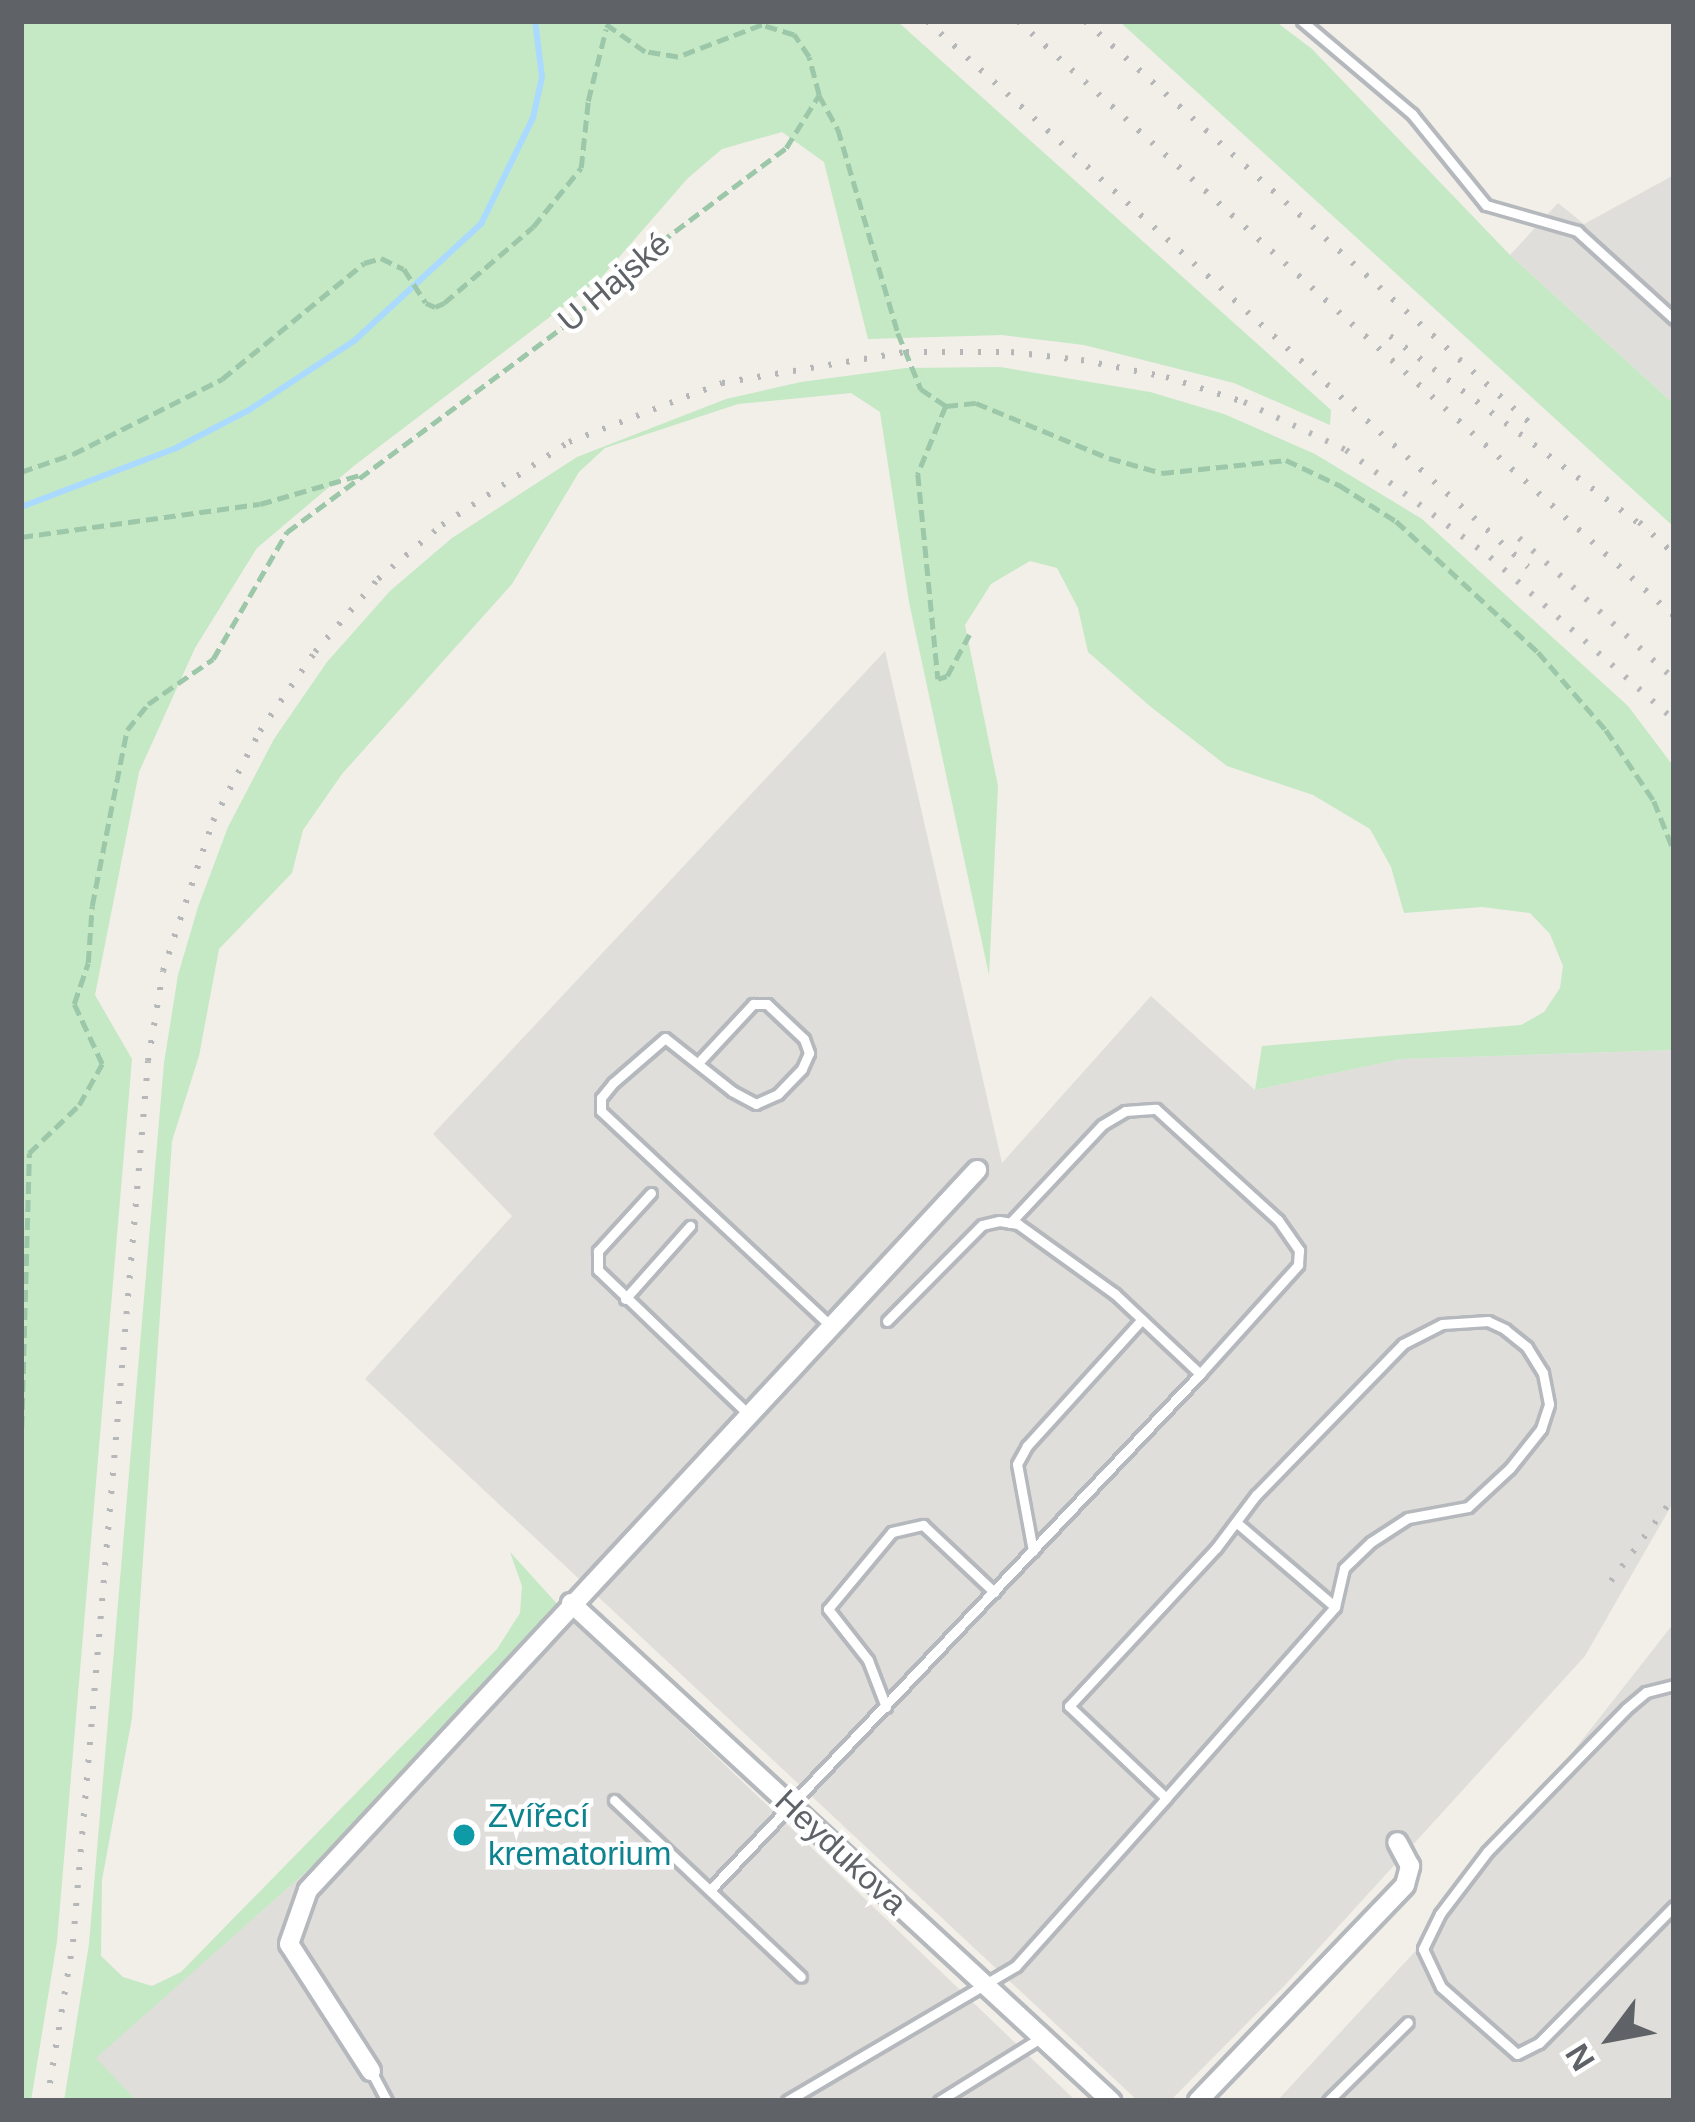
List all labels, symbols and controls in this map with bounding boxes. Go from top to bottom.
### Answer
street label: U Hajské [550,224,678,340]
street label: Heydukova [767,1781,915,1923]
place label: Zvířecí krematorium [488,1796,671,1874]
marker: Zvířecí krematorium [451,1822,477,1848]
north arrow [1551,1978,1671,2098]
text: N [1558,2037,1602,2077]

